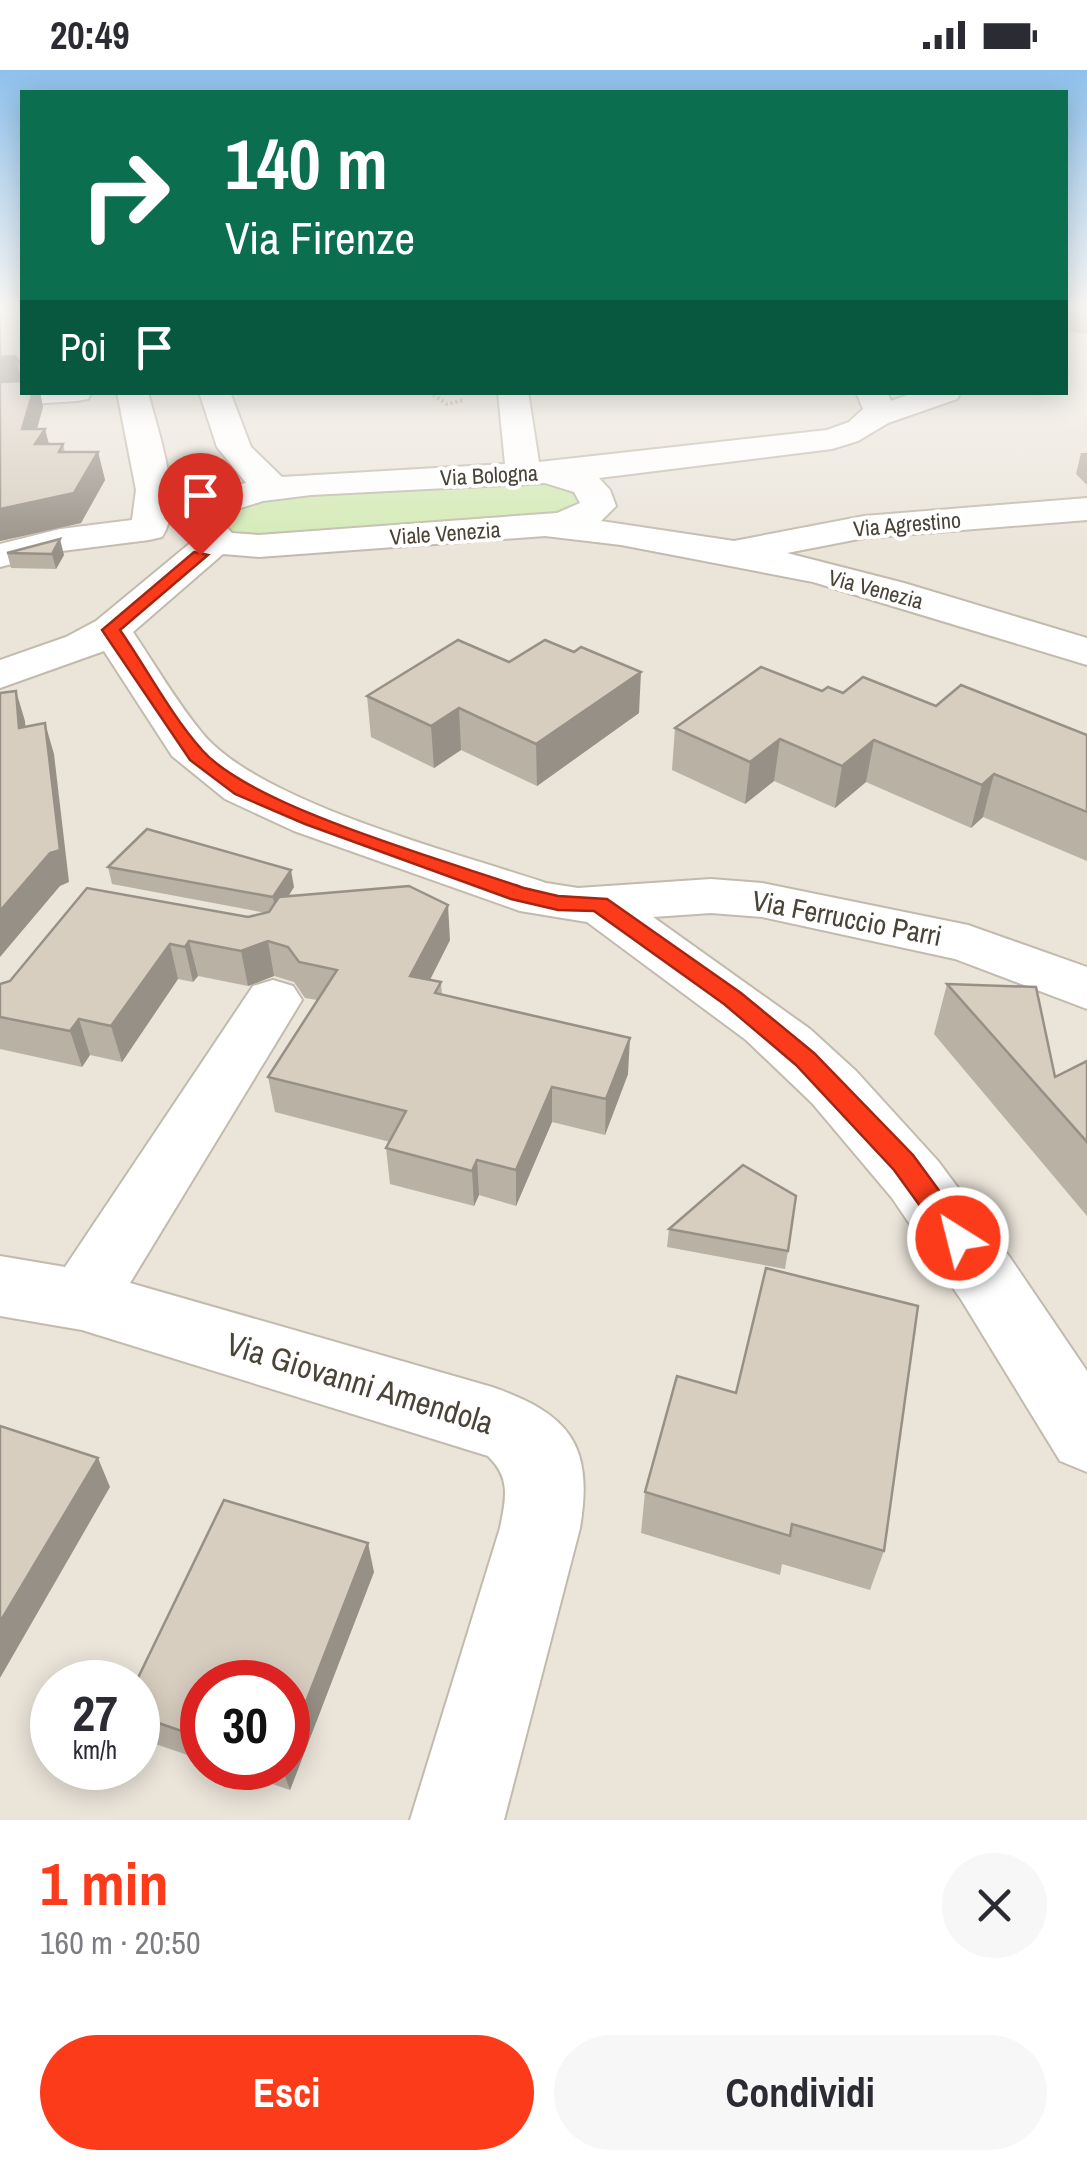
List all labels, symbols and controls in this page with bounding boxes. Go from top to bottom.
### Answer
text: 20:49 [50,10,130,61]
text: 140 m [225,117,388,211]
icon: right [60,130,190,260]
text: Via Firenze [225,207,415,268]
icon: arrive [127,320,182,375]
text: Poi [60,322,107,373]
pin [158,453,243,556]
street label: Via Bologna [439,457,539,493]
icon: arrive [173,468,228,523]
street label: Via Agrestino [852,504,962,544]
street label: Viale Venezia [389,514,501,552]
street label: Via Venezia [825,562,927,616]
street label: Via Ferruccio Parri [749,881,945,955]
position arrow [906,1186,1010,1290]
street label: Via Giovanni Amendola [221,1322,499,1444]
speed limit sign: 30 [180,1660,310,1790]
text: 27 [72,1679,118,1747]
text: km/h [73,1733,117,1767]
text: 1 min [40,1843,169,1924]
button: close [942,1853,1047,1958]
text: 160 m · 20:50 [40,1921,200,1964]
button: Esci [40,2035,534,2150]
button: Condividi [554,2035,1047,2150]

